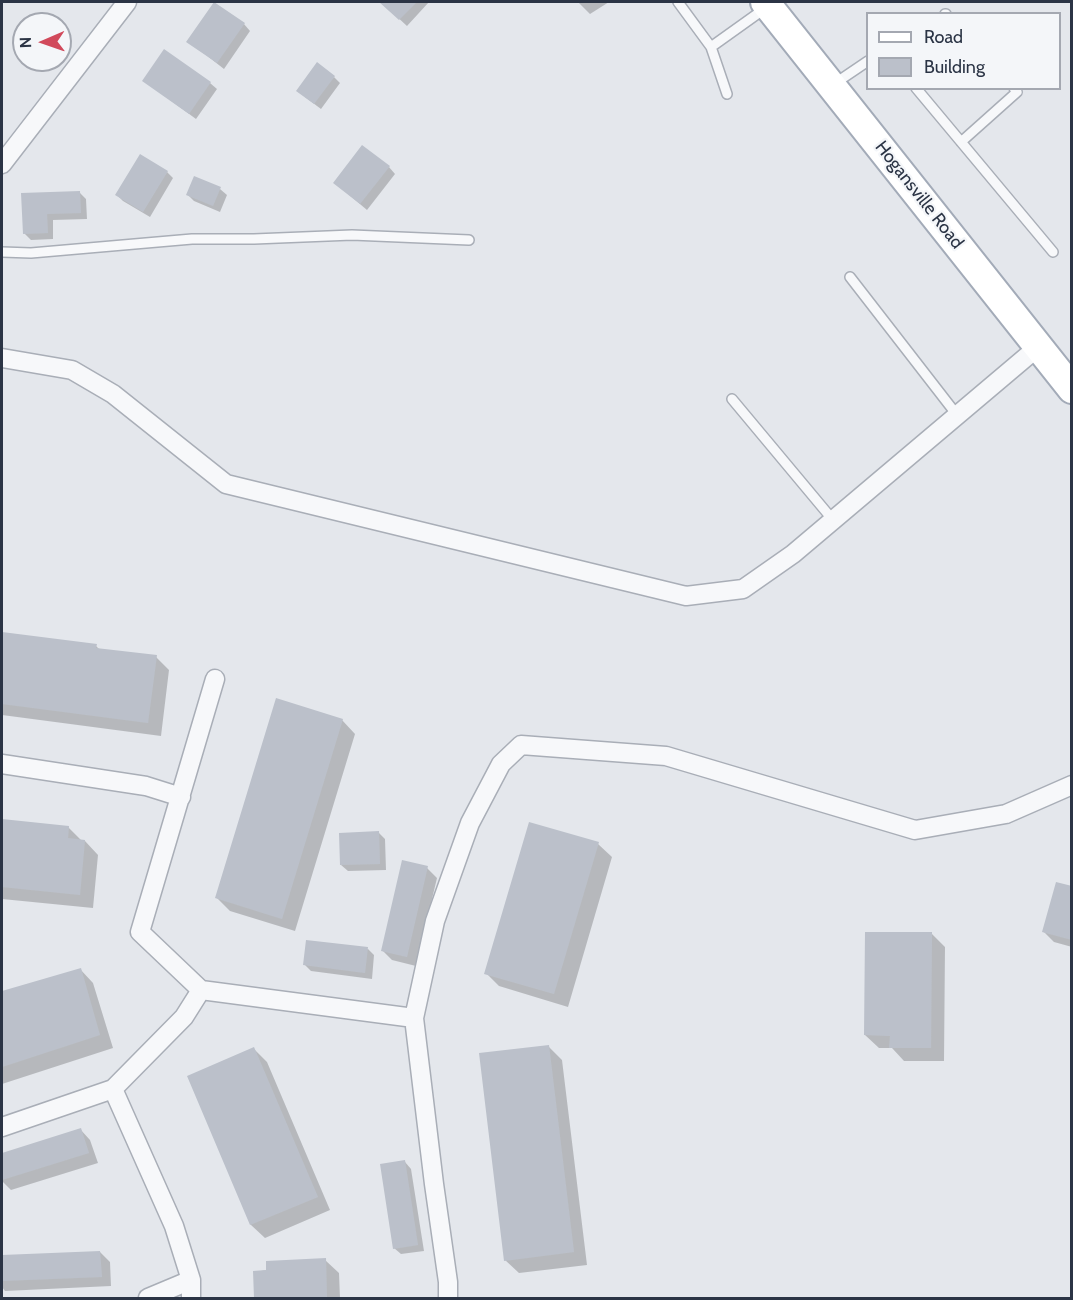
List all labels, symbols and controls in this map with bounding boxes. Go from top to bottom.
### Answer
north arrow [12,12,72,72]
legend [866,12,1061,90]
text: Road [924,26,963,48]
text: N [16,37,35,49]
text: Building [924,56,985,78]
street label: Hogansville Road [870,137,968,253]

